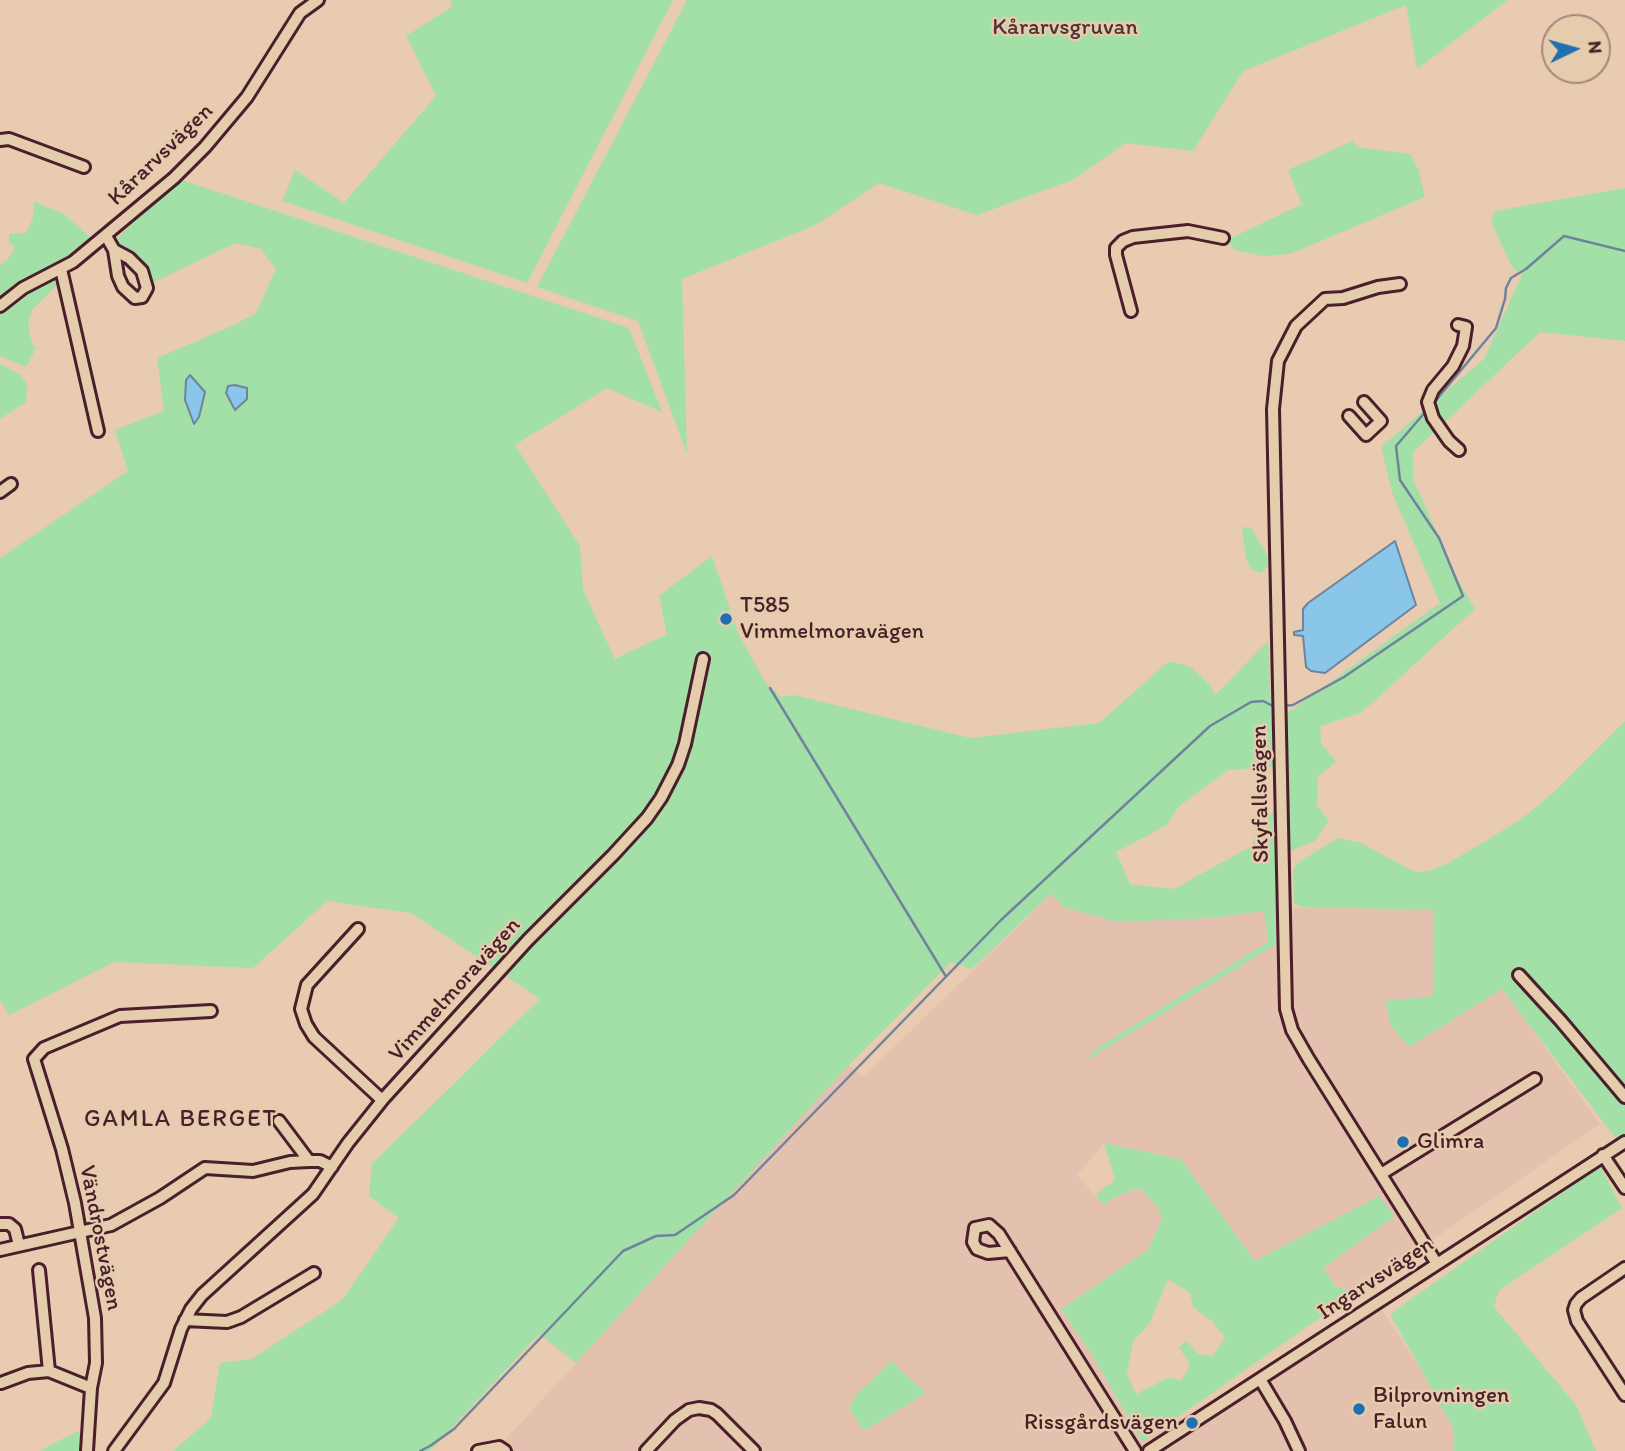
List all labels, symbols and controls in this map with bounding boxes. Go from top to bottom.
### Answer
park label: Kårarvsgruvan [992,14,1138,42]
north arrow [1541,14,1611,84]
text: N [1583,40,1607,55]
street label: Kårarvsvägen [103,98,219,212]
place label: T585 Vimmelmoravägen [740,592,924,646]
marker: T585 Vimmelmoravägen [718,611,734,627]
street label: Skyfallsvägen [1246,725,1276,863]
street label: Vimmelmoravägen [383,912,527,1068]
district label: GAMLA BERGET [85,1106,277,1134]
place label: Glimra [1417,1128,1484,1156]
marker: Glimra [1395,1134,1411,1150]
street label: Vändrostvägen [72,1163,128,1313]
street label: Ingarvsvägen [1313,1231,1439,1327]
place label: Bilprovningen Falun [1373,1382,1509,1436]
marker: Bilprovningen Falun [1351,1401,1367,1417]
place label: Rissgårdsvägen [1024,1409,1178,1437]
marker: Rissgårdsvägen [1184,1415,1200,1431]

